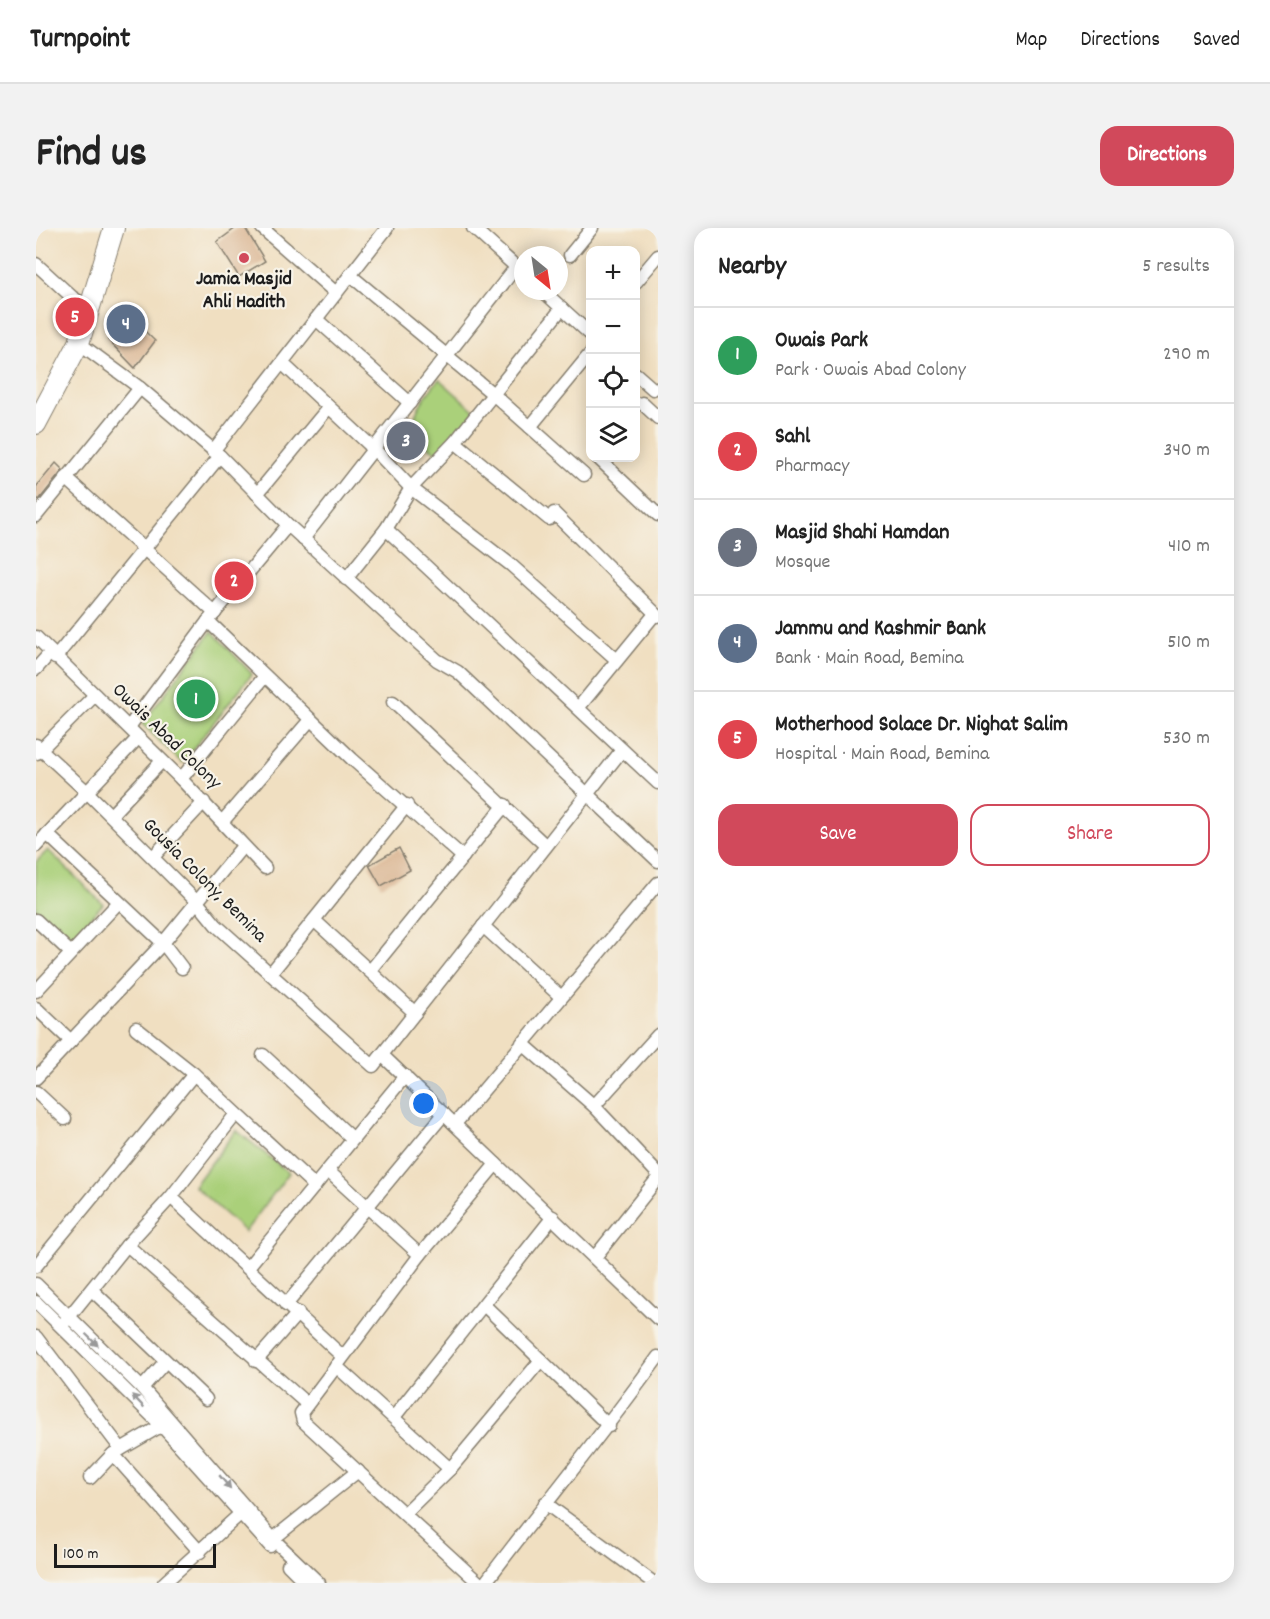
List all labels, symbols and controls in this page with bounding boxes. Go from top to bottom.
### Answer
text: Turnpoint [30,21,130,61]
text: Map [1016,26,1047,56]
text: Directions [1080,26,1160,56]
text: Saved [1193,26,1240,56]
text: Find us [36,126,147,186]
button: Directions [1100,126,1234,186]
north arrow [514,246,568,300]
map controls [586,246,640,462]
button: + [586,246,640,300]
text: Nearby [718,249,786,286]
marker: Jamia Masjid Ahli Hadith [237,251,251,265]
text: 5 results [1142,253,1210,281]
place label: Jamia Masjid Ahli Hadith [196,266,292,317]
pin: 5 [56,294,94,340]
button: − [586,300,640,354]
pin: 4 [106,302,146,346]
text: Owais Park [775,326,868,357]
text: 1 [735,341,740,369]
text: 290 m [1163,341,1210,369]
button: locate [586,354,640,408]
text: Park · Owais Abad Colony [775,357,966,385]
button: layers [586,408,640,462]
pin: 3 [386,418,425,464]
text: Sahl [775,422,810,453]
text: 2 [733,437,742,465]
text: 340 m [1164,437,1210,465]
text: Pharmacy [775,453,849,481]
text: Masjid Shahi Hamdan [775,518,949,549]
text: 3 [733,533,742,561]
text: 410 m [1168,533,1210,561]
text: Mosque [775,549,830,577]
pin: 2 [214,558,254,604]
text: Jammu and Kashmir Bank [775,614,986,645]
text: 4 [733,629,742,657]
text: 510 m [1167,629,1210,657]
text: Bank · Main Road, Bemina [775,645,964,673]
pin: 1 [176,676,216,722]
street label: Owais Abad Colony [105,677,228,797]
text: Motherhood Solace Dr. Nighat Salim [775,710,1068,741]
text: 5 [733,725,742,753]
text: 530 m [1163,725,1210,753]
text: Hospital · Main Road, Bemina [775,741,989,769]
button: Save [718,804,958,866]
button: Share [970,804,1210,866]
street label: Gousia Colony, Bemina [135,812,273,950]
your location [409,1089,438,1118]
one-way arrow [85,1333,100,1347]
one-way arrow [131,1394,145,1409]
one-way arrow [219,1474,232,1490]
scale bar [54,1541,216,1568]
text: 100 m [63,1543,99,1566]

